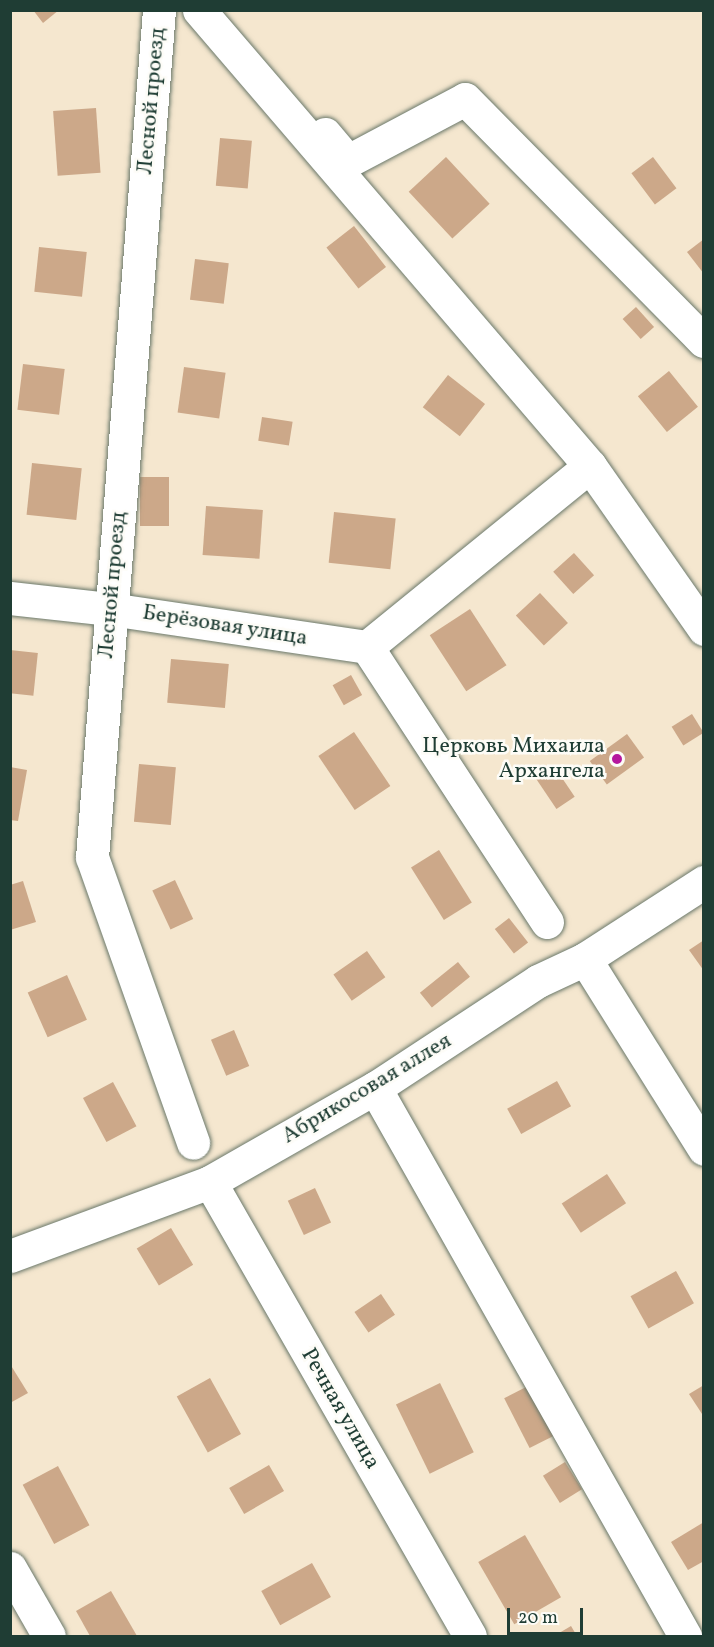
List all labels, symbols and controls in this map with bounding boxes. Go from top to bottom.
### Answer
street label: Лесной проезд [132,26,172,176]
street label: Лесной проезд [93,510,133,660]
street label: Берёзовая улица [140,600,310,652]
place label: Церковь Михаила Архангела [422,733,605,784]
marker: Церковь Михаила Архангела [610,752,624,766]
street label: Абрикосовая аллея [278,1028,456,1150]
street label: Речная улица [295,1343,385,1475]
scale bar [510,1596,586,1634]
text: 20 m [518,1606,558,1631]

